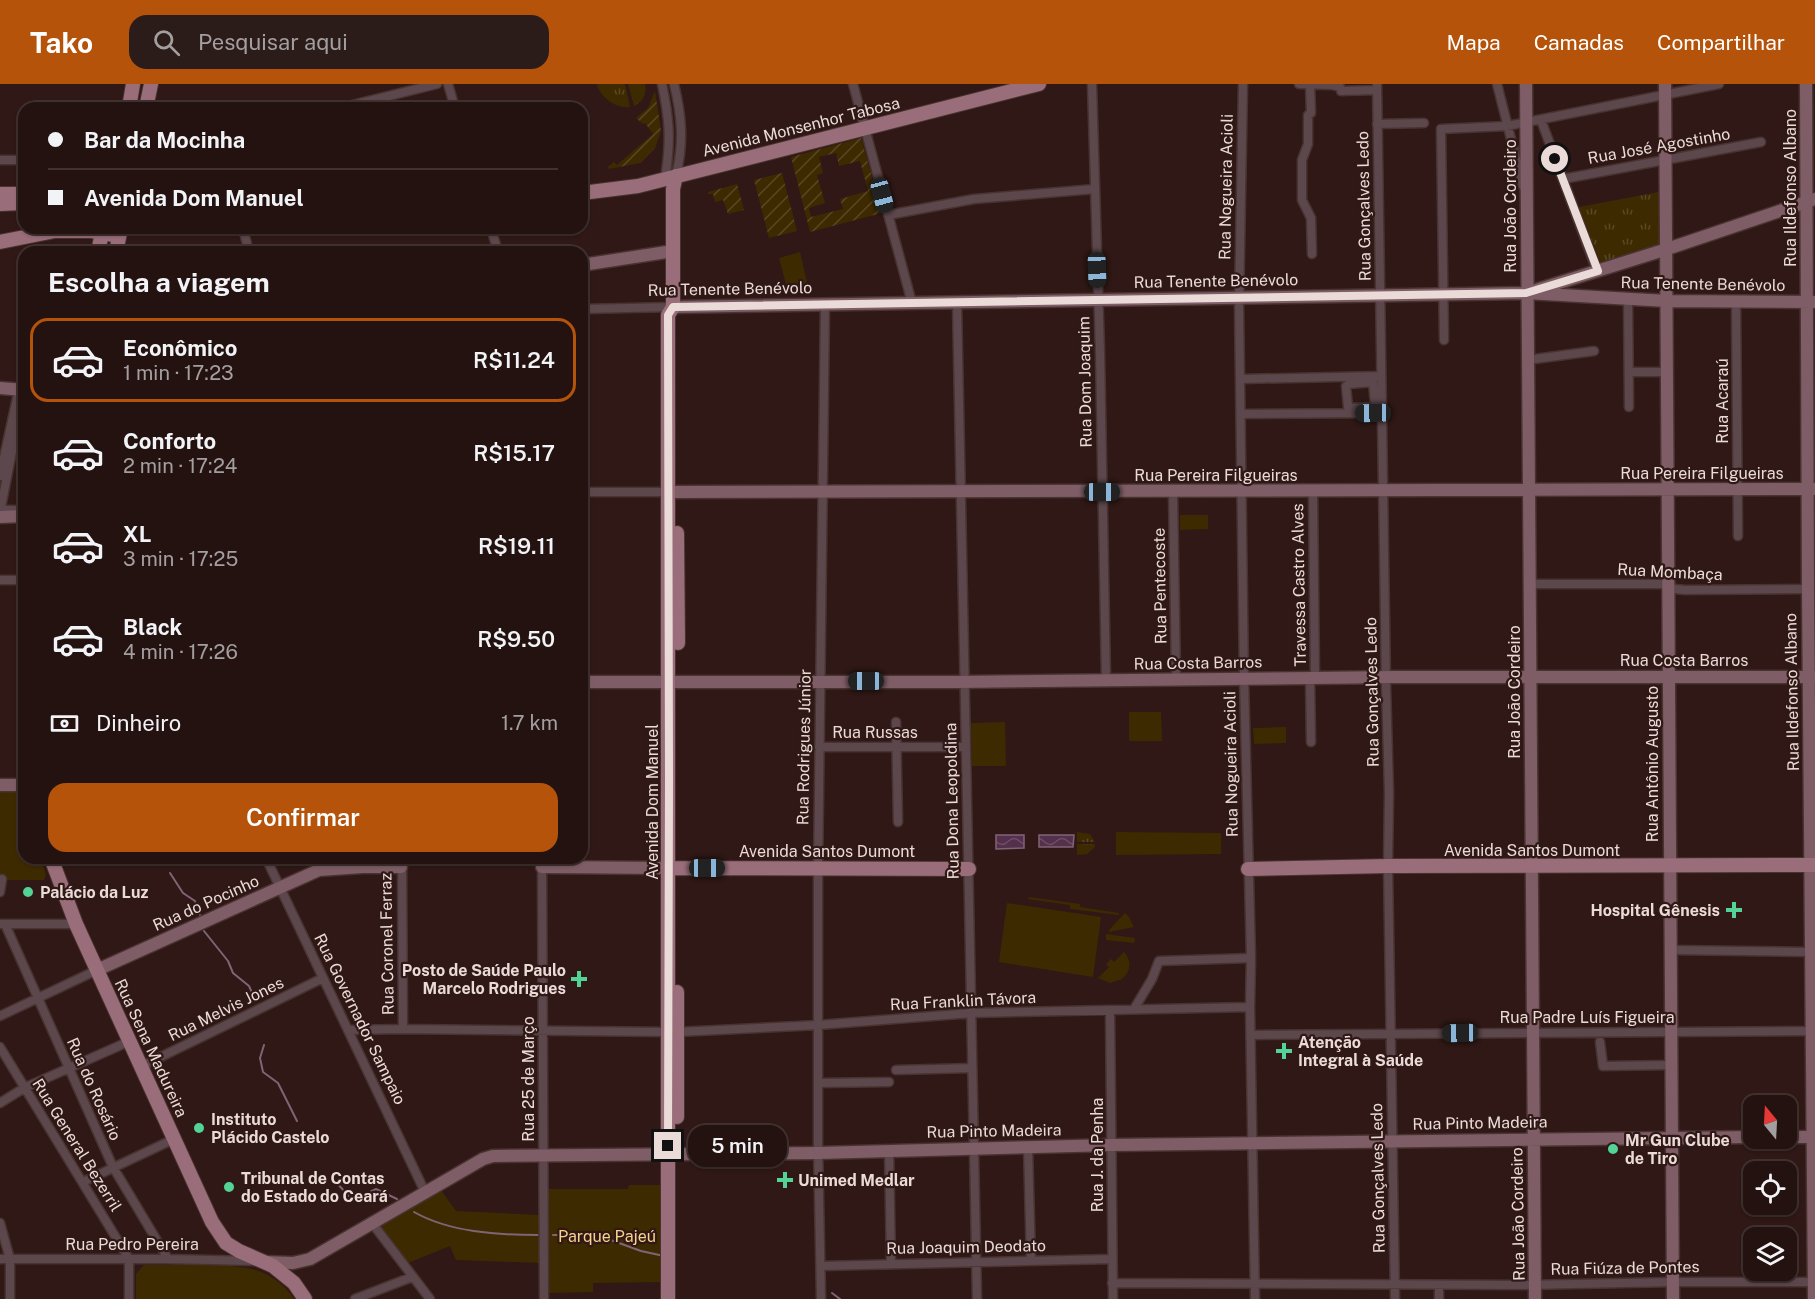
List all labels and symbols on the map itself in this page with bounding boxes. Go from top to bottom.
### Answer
street label: Avenida Monsenhor Tabosa [700,93,902,161]
street label: Rua Ildefonso Albano [1781,109,1800,267]
street label: Rua Nogueira Acioli [1215,114,1237,260]
street label: Rua José Agostinho [1586,124,1732,168]
street label: Rua Gonçalves Ledo [1353,131,1375,281]
street label: Rua João Cordeiro [1501,139,1520,273]
route start [1541,145,1568,172]
car [869,175,895,215]
car [1087,252,1107,288]
street label: Rua Tenente Benévolo [1134,270,1298,292]
street label: Rua Tenente Benévolo [1621,273,1785,295]
street label: Rua Tenente Benévolo [648,278,812,300]
street label: Rua Dom Joaquim [1074,316,1096,448]
street label: Rua Acaraú [1713,358,1732,444]
car [1355,404,1391,422]
street label: Rua Pereira Filgueiras [1620,464,1784,483]
street label: Rua Pereira Filgueiras [1134,466,1298,485]
car [1084,483,1120,501]
street label: Travessa Castro Alves [1288,503,1310,667]
street label: Rua Pentecoste [1149,528,1171,644]
street label: Rua Mombaça [1617,560,1723,584]
street label: Rua Ildefonso Albano [1781,613,1803,771]
street label: Rua Gonçalves Ledo [1361,617,1383,767]
street label: Rua João Cordeiro [1505,625,1524,759]
street label: Rua Costa Barros [1620,651,1748,670]
street label: Rua Costa Barros [1134,652,1262,674]
street label: Rua Rodrigues Júnior [793,669,815,825]
car [848,672,884,690]
street label: Rua Antônio Augusto [1643,686,1662,842]
street label: Rua Nogueira Acioli [1220,691,1242,837]
street label: Rua Russas [832,723,918,742]
street label: Rua Dona Leopoldina [941,723,963,879]
street label: Avenida Dom Manuel [643,724,662,880]
street label: Avenida Santos Dumont [1444,841,1620,860]
street label: Avenida Santos Dumont [739,842,915,861]
car [689,859,725,877]
street label: Rua do Pocinho [150,871,262,935]
street label: Rua Coronel Ferraz [376,873,398,1015]
place label: Palácio da Luz [40,883,148,902]
marker: Palácio da Luz [21,885,35,899]
place label: Hospital Gênesis [1591,901,1720,920]
marker: Hospital Gênesis [1725,901,1743,919]
street label: Rua Governador Sampaio [310,930,410,1108]
place label: Posto de Saúde Paulo Marcelo Rodrigues [402,961,566,998]
marker: Posto de Saúde Paulo Marcelo Rodrigues [570,970,588,988]
street label: Rua Melvis Jones [165,973,287,1045]
street label: Rua Sena Madureira [111,976,191,1120]
street label: Rua Franklin Távora [890,988,1036,1014]
street label: Rua Padre Luís Figueira [1499,1008,1675,1027]
street label: Rua 25 de Março [519,1016,538,1142]
car [1442,1024,1478,1042]
place label: Atenção Integral à Saúde [1298,1033,1423,1070]
street label: Rua do Rosário [63,1035,125,1143]
marker: Atenção Integral à Saúde [1275,1042,1293,1060]
street label: Rua General Bezerril [28,1075,126,1215]
north arrow [1743,1095,1797,1149]
street label: Rua J. da Penha [1088,1098,1107,1212]
street label: Rua Gonçalves Ledo [1367,1103,1389,1253]
place label: Instituto Plácido Castelo [211,1110,329,1147]
street label: Rua Pinto Madeira [1412,1112,1548,1134]
street label: Rua Pinto Madeira [926,1120,1062,1142]
marker: Instituto Plácido Castelo [192,1121,206,1135]
callout: 5 min [689,1125,788,1167]
place label: Mr Gun Clube de Tiro [1625,1131,1730,1168]
route end [654,1132,681,1159]
marker: Mr Gun Clube de Tiro [1606,1142,1620,1156]
street label: Rua João Cordeiro [1507,1147,1529,1281]
place label: Tribunal de Contas do Estado do Ceará [241,1169,388,1206]
marker: Unimed Medlar [776,1171,794,1189]
place label: Unimed Medlar [798,1171,915,1190]
marker: Tribunal de Contas do Estado do Ceará [222,1180,236,1194]
park label: Parque Pajeú [558,1227,656,1246]
street label: Rua Pedro Pereira [65,1235,199,1254]
street label: Rua Joaquim Deodato [886,1236,1046,1258]
street label: Rua Fiúza de Pontes [1550,1257,1700,1279]

